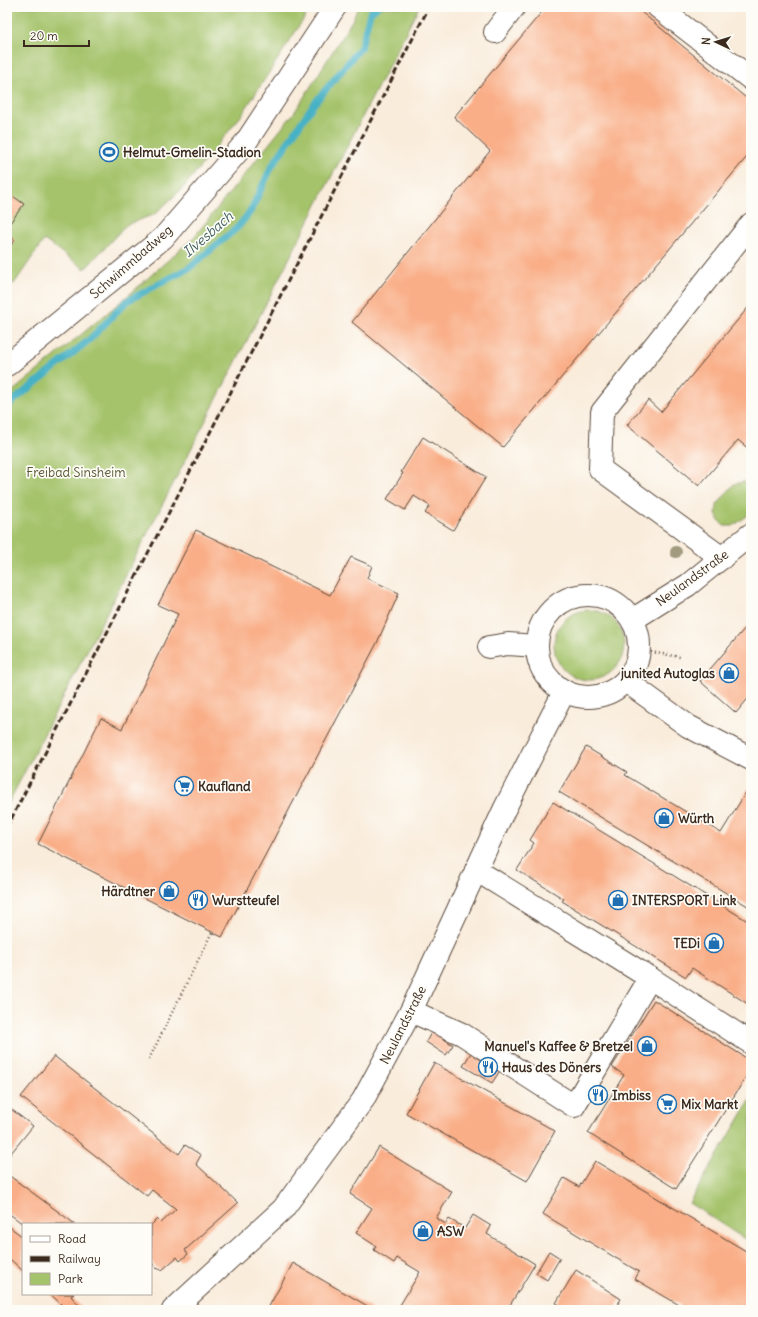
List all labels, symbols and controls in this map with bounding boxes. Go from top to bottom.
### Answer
scale bar [24,22,89,48]
north arrow [696,22,736,62]
text: 20 m [30,28,58,43]
text: N [699,37,713,46]
sports icon: Helmut-Gmelin-Stadion [98,141,120,163]
place label: Helmut-Gmelin-Stadion [123,144,262,161]
water label: Ilvesbach [179,207,238,261]
street label: Schwimmbadweg [86,222,176,302]
park label: Freibad Sinsheim [26,464,126,481]
street label: Neulandstraße [652,546,732,610]
shop icon: junited Autoglas [718,662,740,684]
place label: junited Autoglas [620,665,715,682]
supermarket icon: Kaufland [173,775,195,797]
place label: Kaufland [198,778,251,795]
shop icon: Würth [653,807,675,829]
place label: Würth [678,810,715,827]
shop icon: Härdtner [158,880,180,902]
place label: Härdtner [101,883,156,900]
restaurant icon: Wurstteufel [187,889,209,911]
shop icon: INTERSPORT Link [607,889,629,911]
place label: Wurstteufel [212,892,279,909]
place label: INTERSPORT Link [632,892,737,909]
shop icon: TEDi [703,932,725,954]
place label: TEDi [673,935,700,952]
street label: Neulandstraße [376,983,430,1067]
shop icon: Manuel's Kaffee & Bretzel [636,1035,658,1057]
place label: Manuel's Kaffee & Bretzel [484,1038,633,1055]
restaurant icon: Haus des Döners [477,1056,499,1078]
place label: Haus des Döners [502,1059,601,1076]
restaurant icon: Imbiss [587,1084,609,1106]
place label: Imbiss [612,1087,651,1104]
supermarket icon: Mix Markt [656,1093,678,1115]
place label: Mix Markt [681,1096,739,1113]
shop icon: ASW [412,1220,434,1242]
legend [22,1223,152,1295]
place label: ASW [437,1223,465,1240]
text: Road [58,1231,86,1246]
text: Railway [58,1251,101,1266]
text: Park [58,1271,83,1286]

